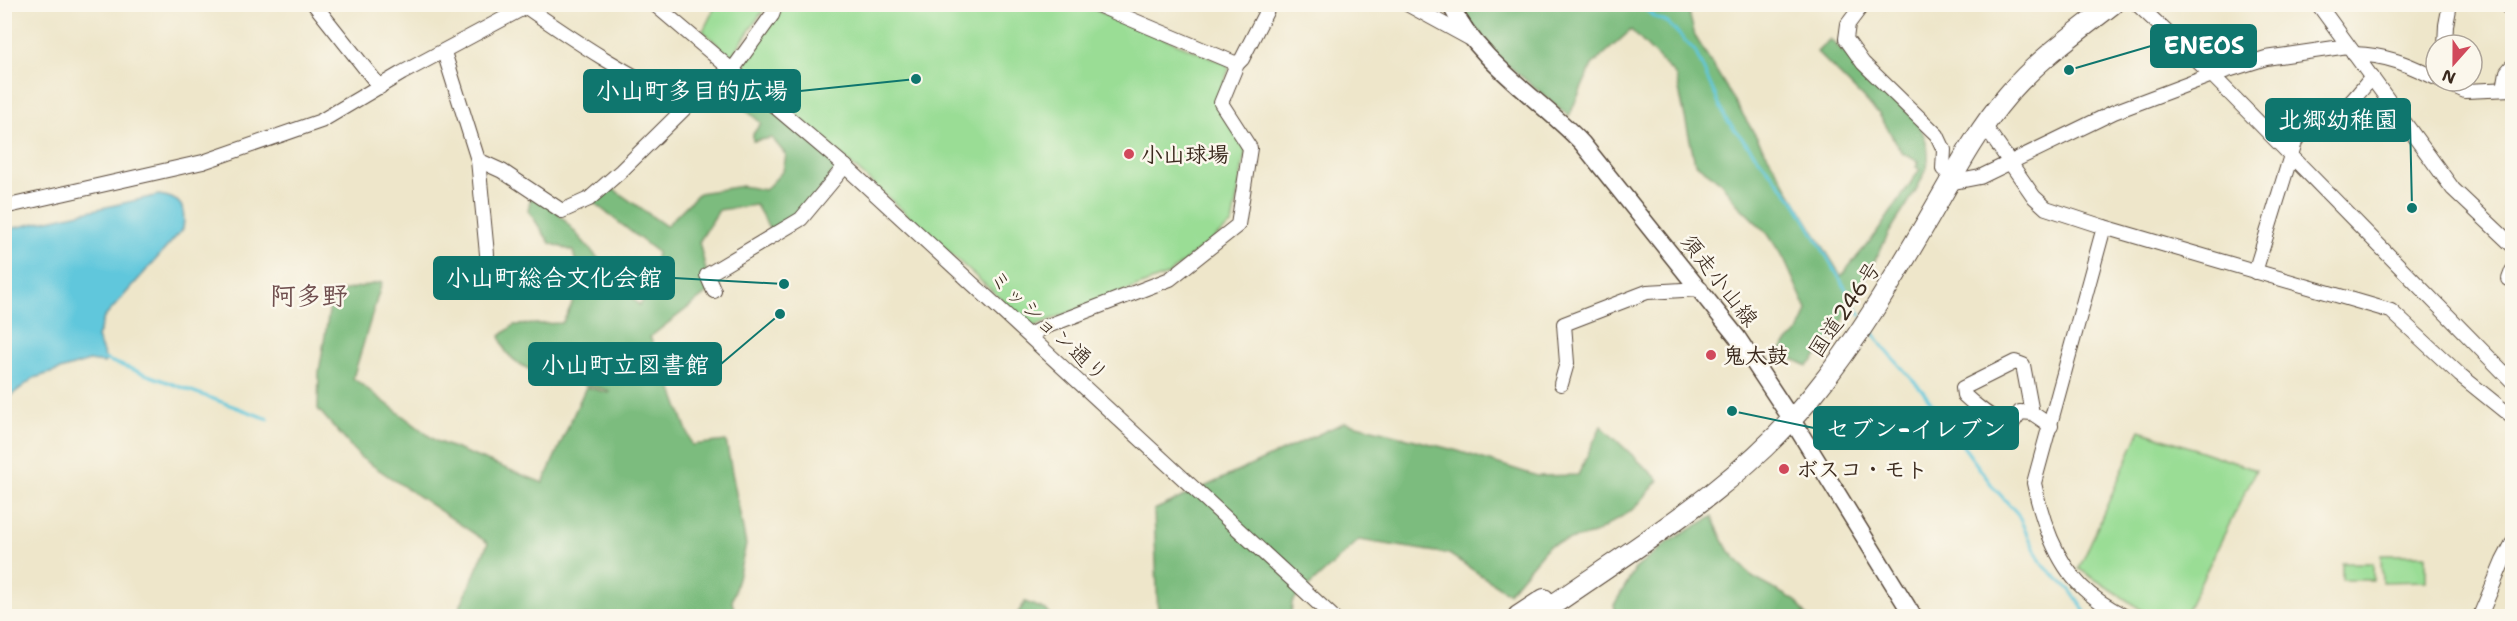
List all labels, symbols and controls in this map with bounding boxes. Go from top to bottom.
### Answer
callout: ENEOS [2151,25,2256,67]
text: ENEOS [2163,30,2245,62]
north arrow [2424,33,2484,93]
text: N [2439,64,2458,89]
callout: 小山町多目的広場 [584,70,800,112]
text: 小山町多目的広場 [596,75,788,107]
callout: 北郷幼稚園 [2266,99,2410,141]
text: 北郷幼稚園 [2278,104,2398,136]
place label: 小山球場 [1141,140,1229,169]
marker: 小山球場 [1122,147,1136,161]
street label: 須走小山線 [1674,228,1765,333]
street label: 国道246号 [1802,255,1887,363]
callout: 小山町総合文化会館 [434,257,674,299]
text: 小山町総合文化会館 [446,262,662,294]
street label: ミッション通り [983,263,1115,388]
district label: 阿多野 [270,278,348,313]
place label: 鬼太鼓 [1723,341,1789,370]
callout: 小山町立図書館 [529,343,721,385]
marker: 鬼太鼓 [1704,348,1718,362]
text: 小山町立図書館 [541,349,709,381]
callout: セブン-イレブン [1814,407,2018,449]
text: セブン-イレブン [1826,413,2006,445]
place label: ボスコ・モト [1796,455,1928,484]
marker: ボスコ・モト [1777,462,1791,476]

